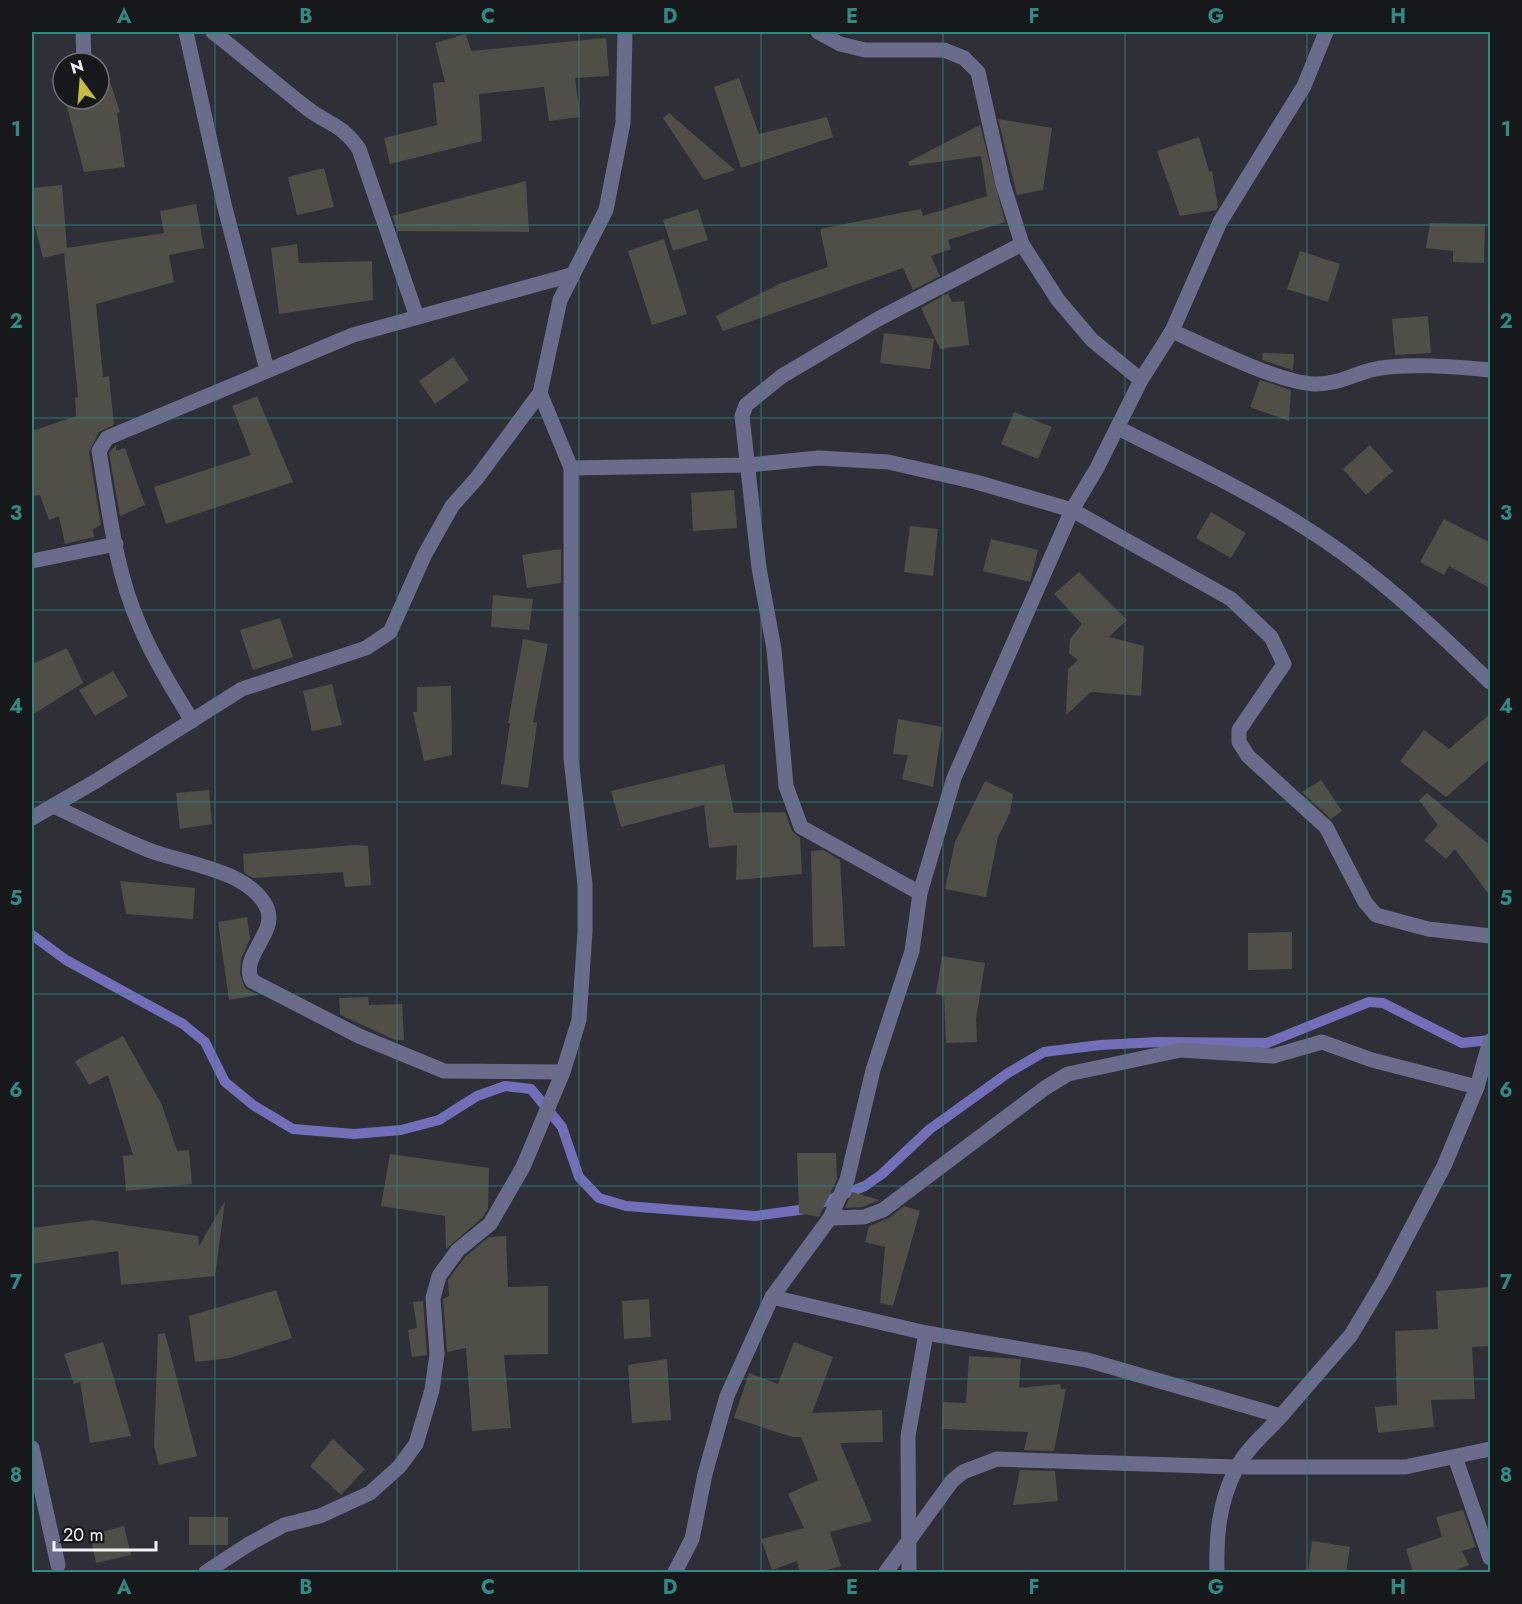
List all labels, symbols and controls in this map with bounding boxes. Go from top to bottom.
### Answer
text: A [116,2,132,31]
text: B [299,2,313,31]
text: C [481,2,495,31]
text: D [663,2,677,31]
text: E [846,2,858,31]
text: F [1028,2,1040,31]
text: G [1208,2,1224,31]
text: H [1390,2,1406,31]
north arrow [51,51,111,111]
text: N [68,54,86,80]
text: 1 [11,115,21,144]
text: 1 [1501,115,1511,144]
text: 2 [9,307,23,336]
text: 2 [1499,307,1513,336]
text: 3 [10,499,22,528]
text: 3 [1500,499,1512,528]
text: 4 [9,692,23,721]
text: 4 [1499,692,1513,721]
text: 5 [10,884,23,913]
text: 5 [1500,884,1513,913]
text: 6 [9,1076,23,1105]
text: 6 [1499,1076,1513,1105]
text: 7 [10,1268,23,1297]
text: 7 [1500,1268,1513,1297]
text: 8 [10,1461,22,1490]
text: 8 [1500,1461,1512,1490]
scale bar [54,1514,156,1552]
text: 20 m [63,1522,103,1548]
text: A [116,1573,132,1602]
text: B [299,1573,313,1602]
text: C [481,1573,495,1602]
text: D [663,1573,677,1602]
text: E [846,1573,858,1602]
text: F [1028,1573,1040,1602]
text: G [1208,1573,1224,1602]
text: H [1390,1573,1406,1602]

